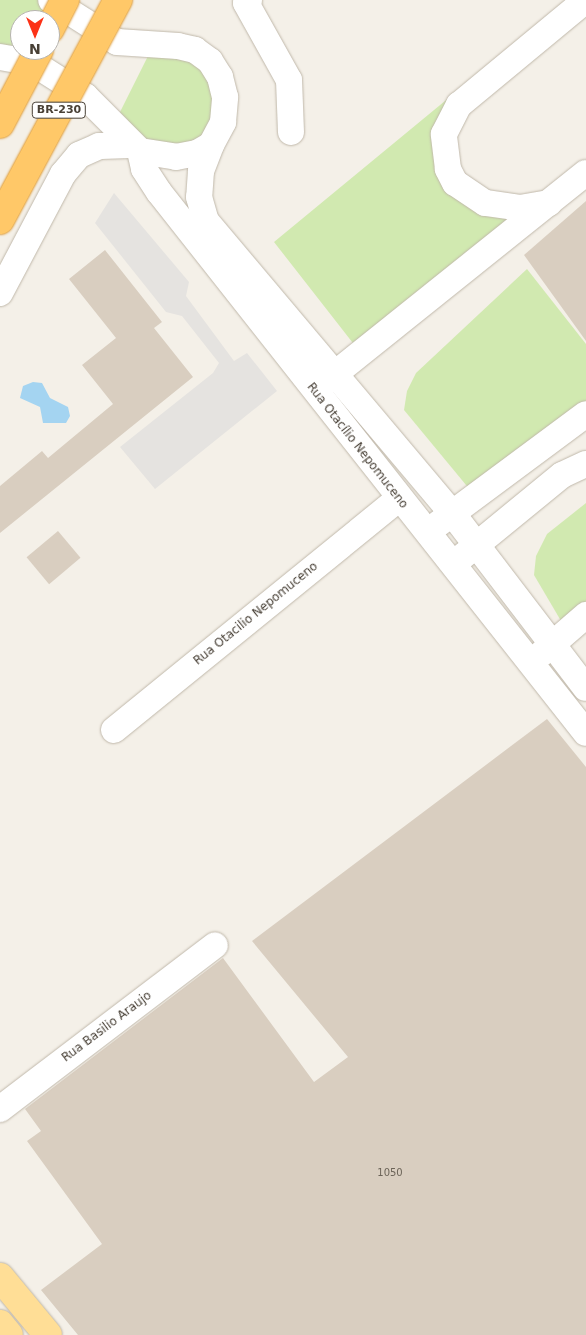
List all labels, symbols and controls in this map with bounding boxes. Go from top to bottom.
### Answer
north arrow [10,10,60,60]
text: N [29,41,41,57]
road number: BR-230 [32,102,86,118]
street label: Rua Otacílio Nepomuceno [303,380,411,512]
street label: Rua Otacilio Nepomuceno [191,560,321,668]
street label: Rua Basilio Araujo [59,989,155,1065]
house number: 1050 [377,1167,403,1179]

